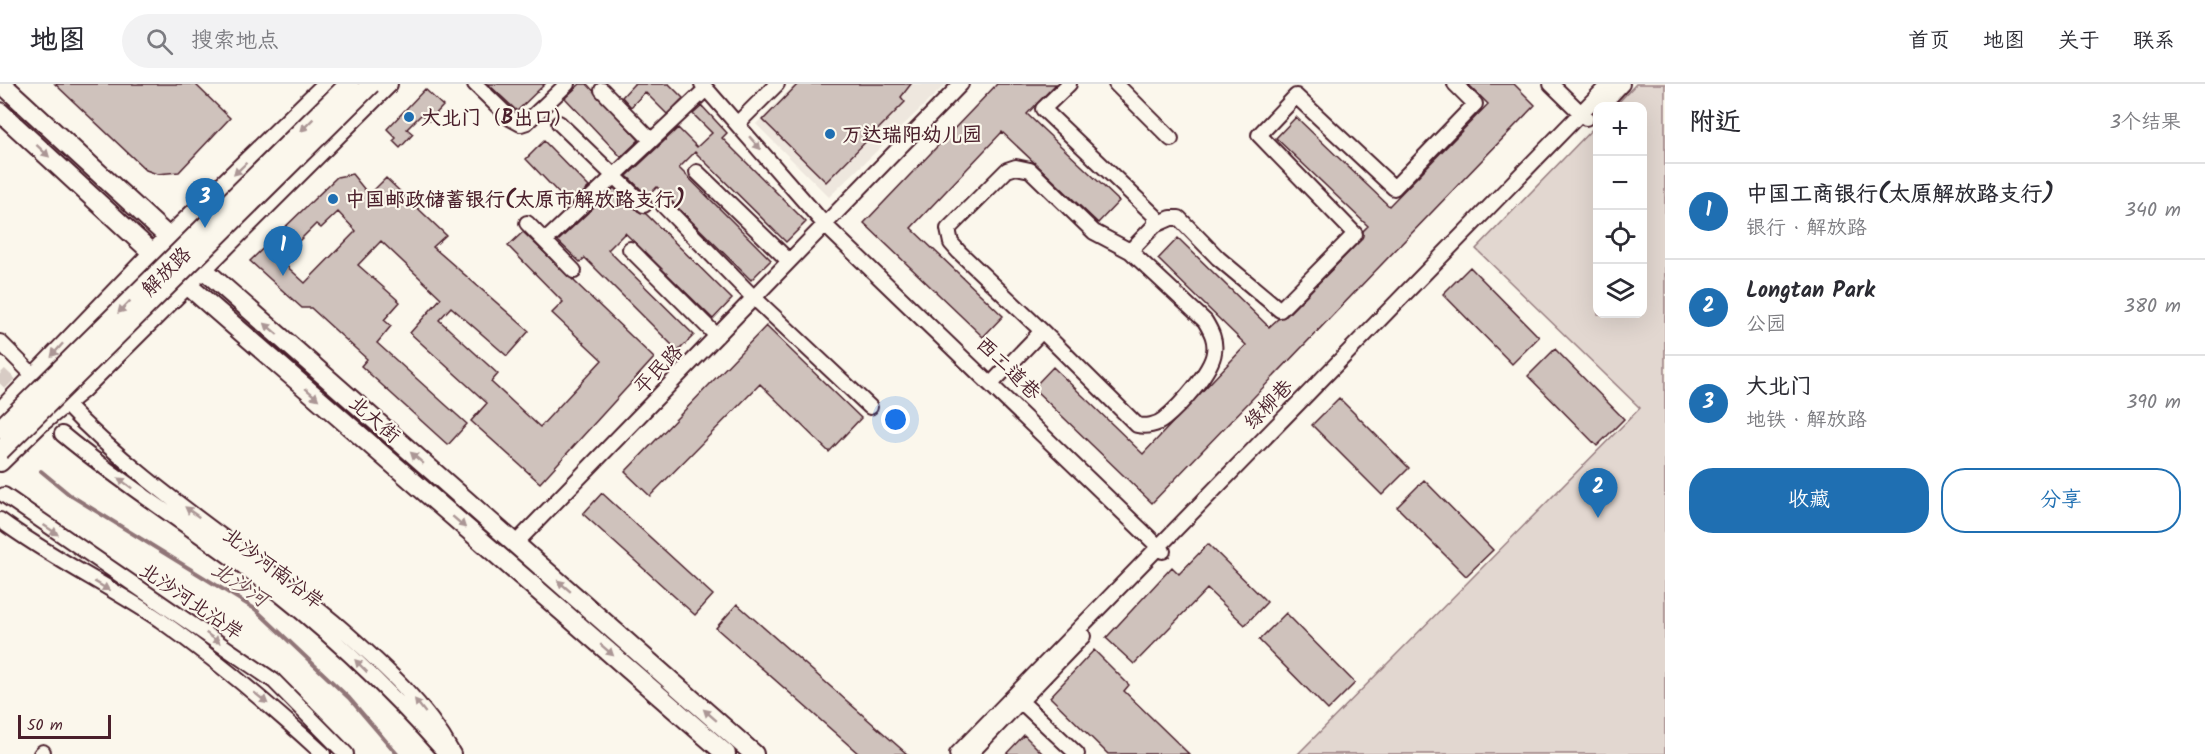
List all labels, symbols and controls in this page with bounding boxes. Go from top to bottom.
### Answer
search box [122,14,542,68]
text: 地图 [30,19,86,64]
text: 搜索地点 [191,24,279,59]
icon: search [143,25,176,58]
text: 首页 [1908,25,1950,58]
text: 地图 [1983,25,2025,58]
text: 关于 [2058,25,2100,58]
text: 联系 [2133,25,2175,58]
map controls [1593,102,1647,318]
button: + [1593,102,1647,156]
text: 附近 [1689,102,1741,144]
place label: 大北门（B出口） [421,103,573,135]
text: 3个结果 [2110,107,2181,139]
marker: 大北门（B出口） [402,110,416,124]
one-way arrow [301,118,315,132]
place label: 万达瑞阳幼儿园 [842,120,982,152]
marker: 万达瑞阳幼儿园 [823,127,837,141]
one-way arrow [748,136,762,151]
one-way arrow [35,144,49,158]
button: − [1593,156,1647,210]
one-way arrow [233,162,248,176]
pin: 3 [186,178,224,228]
text: 中国工商银行(太原解放路支行) [1746,178,2054,213]
place label: 中国邮政储蓄银行(太原市解放路支行) [345,185,685,217]
marker: 中国邮政储蓄银行(太原市解放路支行) [326,192,340,206]
text: 1 [1705,195,1712,227]
text: 340 m [2125,195,2181,227]
button: locate [1593,210,1647,264]
text: 银行 · 解放路 [1746,213,1867,245]
pin: 1 [264,226,302,276]
street label: 解放路 [135,239,201,305]
button: layers [1593,264,1647,318]
text: Longtan Park [1746,274,1875,309]
text: 2 [1703,291,1714,323]
text: 380 m [2124,291,2181,323]
one-way arrow [117,299,131,313]
text: 公园 [1746,309,1786,341]
one-way arrow [264,323,279,336]
street label: 西二道巷 [968,330,1048,409]
street label: 平民路 [627,337,692,403]
one-way arrow [50,343,64,358]
text: 大北门 [1746,370,1812,405]
street label: 绿柳巷 [1237,372,1302,438]
text: 3 [1703,387,1714,419]
text: 390 m [2126,387,2181,419]
one-way arrow [304,388,320,401]
street label: 北大街 [341,389,407,452]
your location [881,405,910,434]
text: 地铁 · 解放路 [1746,405,1867,437]
one-way arrow [410,452,425,465]
pin: 2 [1578,468,1618,518]
button: 收藏 [1689,468,1929,533]
button: 分享 [1941,468,2181,533]
one-way arrow [117,477,133,489]
one-way arrow [184,507,199,519]
one-way arrow [452,516,467,529]
street label: 北沙河南沿岸 [219,522,329,614]
one-way arrow [43,524,59,535]
street label: 北沙河北沿岸 [132,556,250,649]
water label: 北沙河 [207,556,273,612]
one-way arrow [557,580,572,593]
one-way arrow [94,581,111,591]
one-way arrow [205,632,221,644]
one-way arrow [599,644,615,657]
one-way arrow [355,660,369,674]
one-way arrow [253,692,269,705]
one-way arrow [414,698,426,713]
one-way arrow [703,709,718,722]
scale bar [18,712,111,740]
text: 50 m [27,713,63,738]

